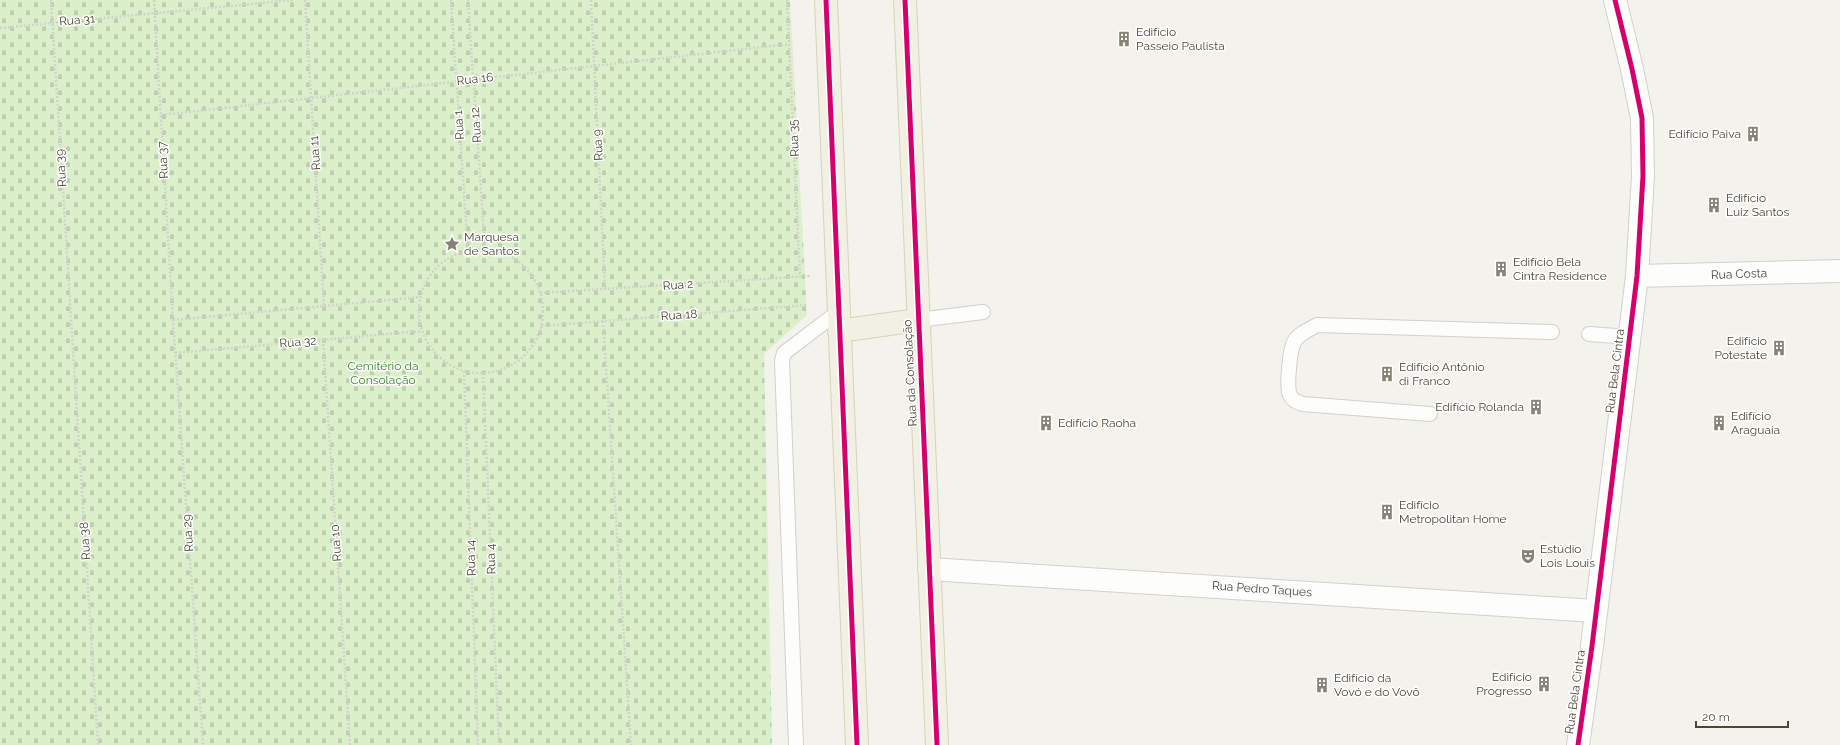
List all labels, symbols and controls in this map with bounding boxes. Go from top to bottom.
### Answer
street label: Rua 31 [58,11,96,29]
place label: Edifício Passeio Paulista [1136,25,1225,53]
building icon: Edifício Passeio Paulista [1115,30,1133,48]
street label: Rua 16 [456,70,494,88]
street label: Rua 12 [468,107,484,143]
street label: Rua 1 [451,110,467,140]
street label: Rua 35 [786,118,802,157]
building icon: Edifício Paiva [1744,125,1762,143]
place label: Edifício Paiva [1668,127,1741,141]
street label: Rua 9 [590,129,606,161]
street label: Rua 11 [307,135,323,171]
street label: Rua 37 [155,140,171,179]
street label: Rua 39 [53,149,69,187]
place label: Edifício Luiz Santos [1726,191,1789,219]
building icon: Edifício Luiz Santos [1705,196,1723,214]
place label: Marquesa de Santos [464,230,519,258]
place icon: Marquesa de Santos [443,235,461,253]
place label: Edifício Bela Cintra Residence [1513,255,1607,283]
building icon: Edifício Bela Cintra Residence [1492,260,1510,278]
street label: Rua Costa [1711,266,1767,282]
street label: Rua 2 [662,277,694,293]
street label: Rua 18 [660,307,698,323]
street label: Rua da Consolação [900,319,920,427]
street label: Rua Bela Cintra [1603,328,1627,414]
street label: Rua 32 [279,333,317,351]
place label: Edifício Potestate [1714,334,1767,362]
building icon: Edifício Potestate [1770,339,1788,357]
park label: Cemitério da Consolação [348,359,418,387]
place label: Edifício Antônio di Franco [1399,360,1485,388]
building icon: Edifício Antônio di Franco [1378,365,1396,383]
building icon: Edifício Rolanda [1527,398,1545,416]
place label: Edifício Rolanda [1435,400,1524,414]
place label: Edifício Araguaia [1731,409,1780,437]
building icon: Edifício Raoha [1037,414,1055,432]
building icon: Edifício Araguaia [1710,414,1728,432]
place label: Edifício Raoha [1058,416,1136,430]
place label: Edifício Metropolitan Home [1399,498,1507,526]
building icon: Edifício Metropolitan Home [1378,503,1396,521]
street label: Rua 29 [180,514,196,552]
street label: Rua 38 [77,522,93,560]
street label: Rua 10 [328,524,344,562]
street label: Rua 14 [463,539,479,576]
place label: Estúdio Lois Louis [1540,542,1595,570]
street label: Rua 4 [483,543,499,575]
theatre icon: Estúdio Lois Louis [1519,547,1537,565]
street label: Rua Pedro Taques [1212,579,1313,599]
street label: Rua Bela Cintra [1562,649,1588,735]
place label: Edifício Progresso [1476,670,1532,698]
place label: Edifício da Vovó e do Vovô [1334,671,1420,699]
building icon: Edifício Progresso [1535,675,1553,693]
building icon: Edifício da Vovó e do Vovô [1313,676,1331,694]
scale bar [1696,703,1788,729]
text: 20 m [1702,710,1730,724]

